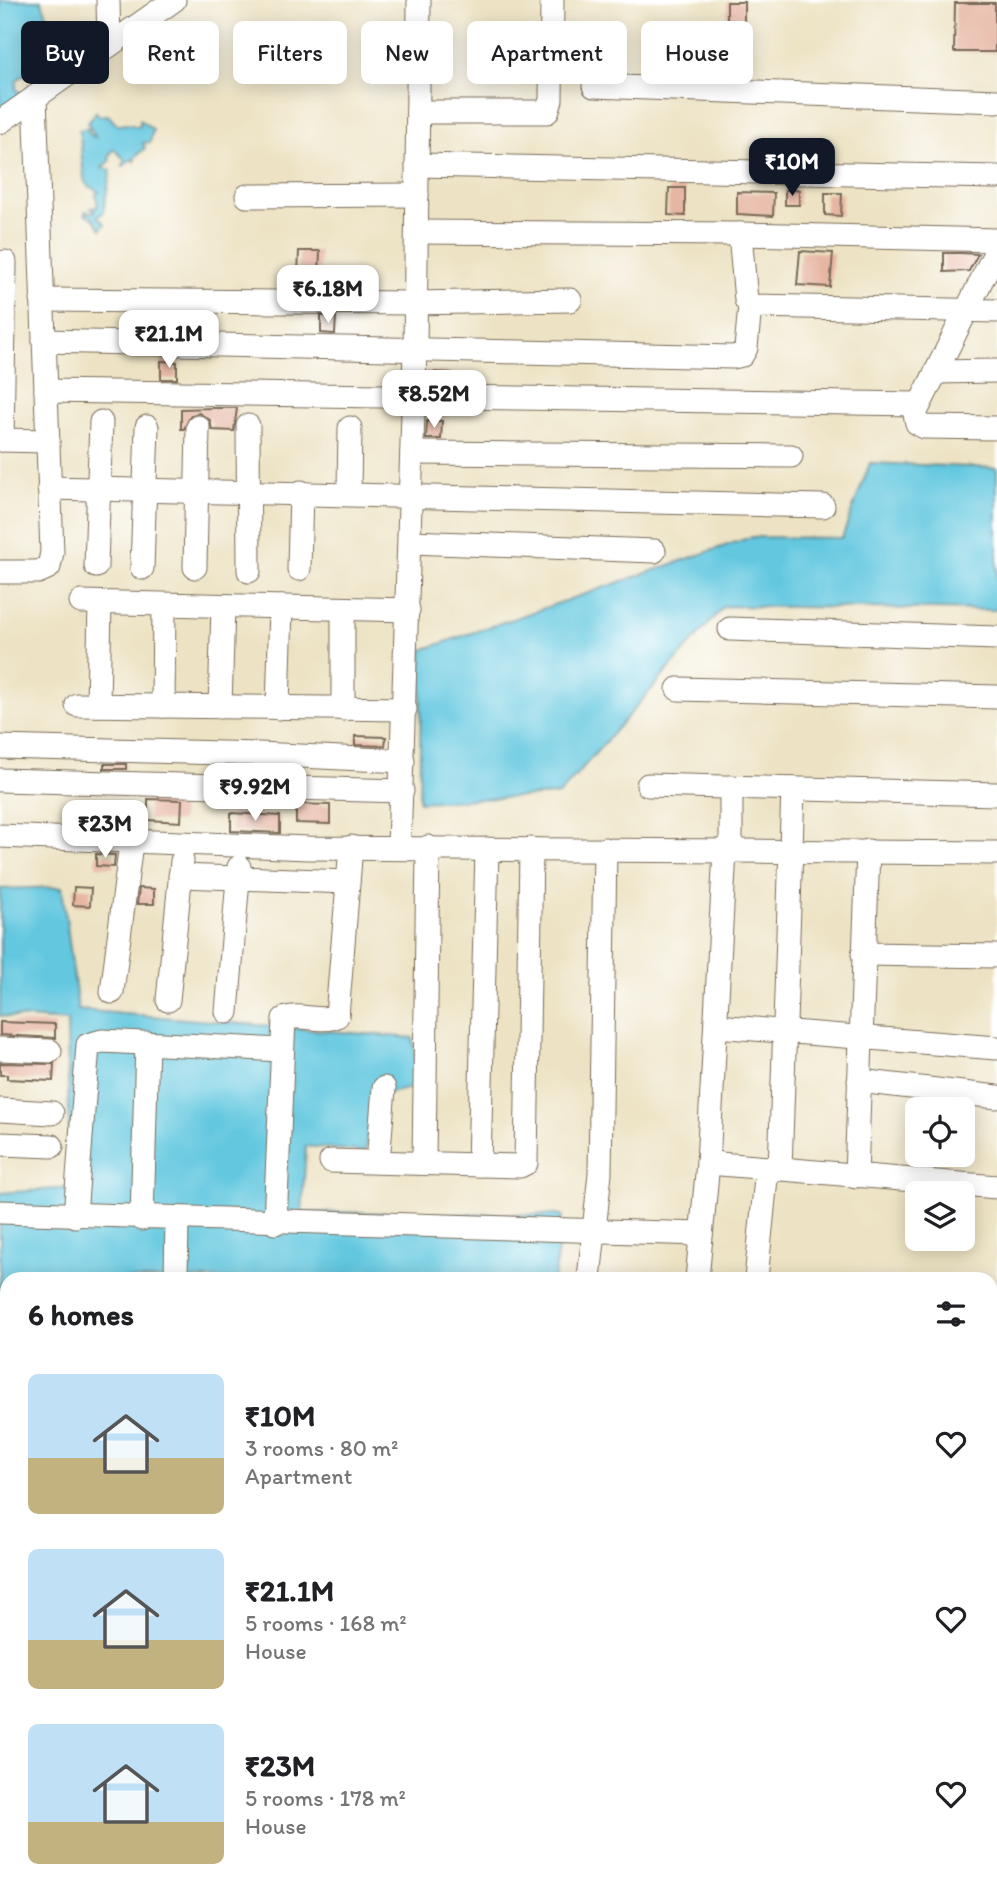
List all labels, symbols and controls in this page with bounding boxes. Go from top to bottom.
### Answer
chip: Buy [21,21,109,84]
chip: Rent [123,21,219,84]
chip: Filters [233,21,347,84]
chip: New [361,21,453,84]
chip: Apartment [467,21,627,84]
chip: House [641,21,753,84]
pin: ₹10M [751,138,833,198]
text: ₹10M [765,147,819,175]
pin: ₹6.18M [271,266,385,325]
text: ₹6.18M [293,274,363,302]
pin: ₹21.1M [112,310,226,370]
text: ₹21.1M [135,319,203,347]
pin: ₹8.52M [377,370,491,430]
text: ₹8.52M [398,379,470,407]
pin: ₹9.92M [198,764,312,823]
text: ₹9.92M [219,772,291,800]
pin: ₹23M [64,800,146,860]
text: ₹23M [78,809,132,837]
map controls [905,1097,975,1251]
button: locate [905,1097,975,1167]
button: layers [905,1181,975,1251]
icon: filters [932,1295,970,1333]
text: 6 homes [28,1296,134,1333]
text: ₹10M [245,1397,316,1434]
icon: home [84,1402,168,1486]
icon: heart [932,1425,970,1463]
text: 3 rooms · 80 m² [245,1434,399,1462]
text: Apartment [245,1462,352,1490]
text: ₹21.1M [245,1572,334,1609]
icon: home [84,1577,168,1661]
icon: heart [932,1600,970,1638]
text: 5 rooms · 168 m² [245,1609,407,1637]
text: House [245,1637,307,1665]
text: ₹23M [245,1747,315,1784]
icon: home [84,1752,168,1836]
icon: heart [932,1775,970,1813]
text: 5 rooms · 178 m² [245,1784,406,1812]
text: House [245,1812,307,1840]

